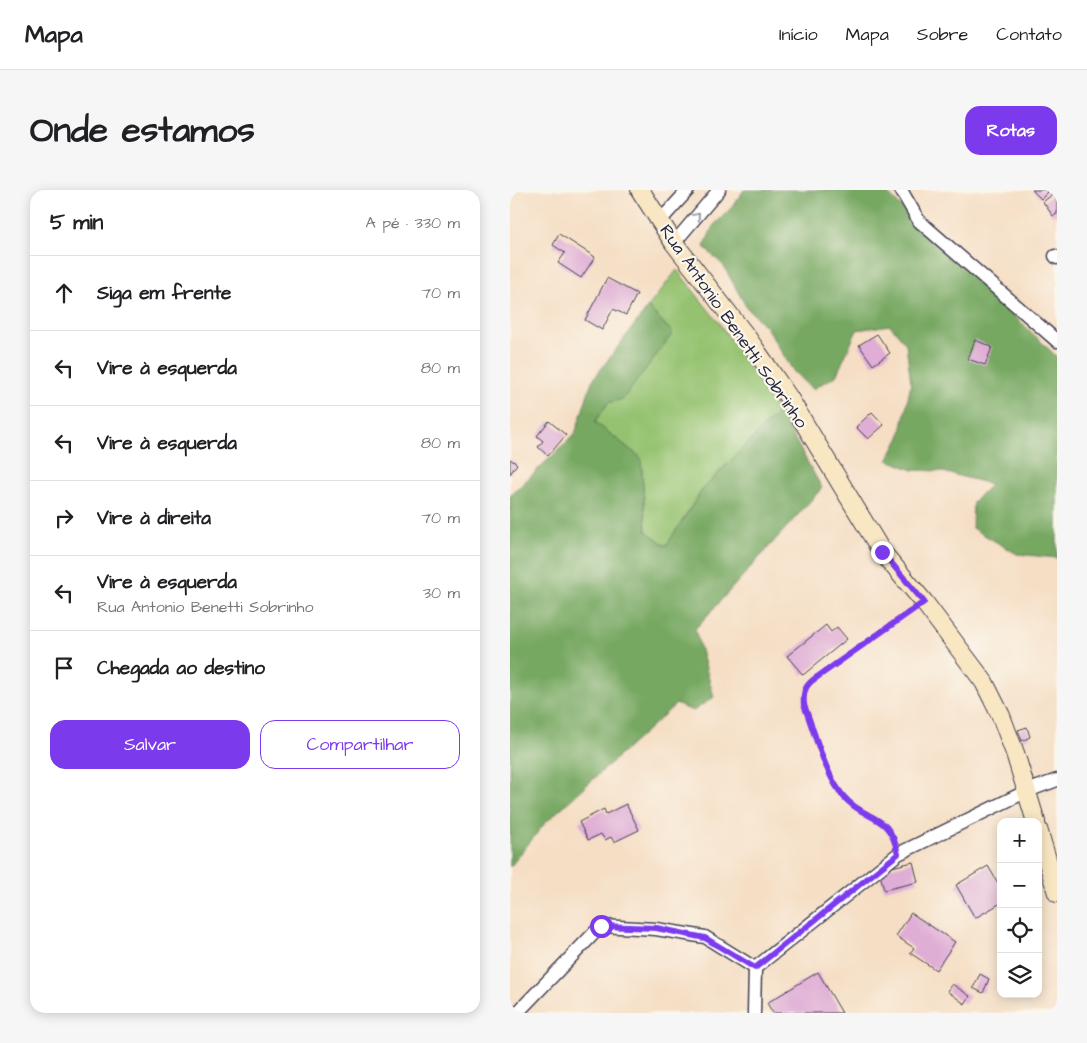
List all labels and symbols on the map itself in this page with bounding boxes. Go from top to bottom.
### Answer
one-way arrow [691,213,700,222]
street label: Rua Antonio Benetti Sobrinho [653,219,814,433]
route end [871,541,894,564]
route start [590,915,613,938]

